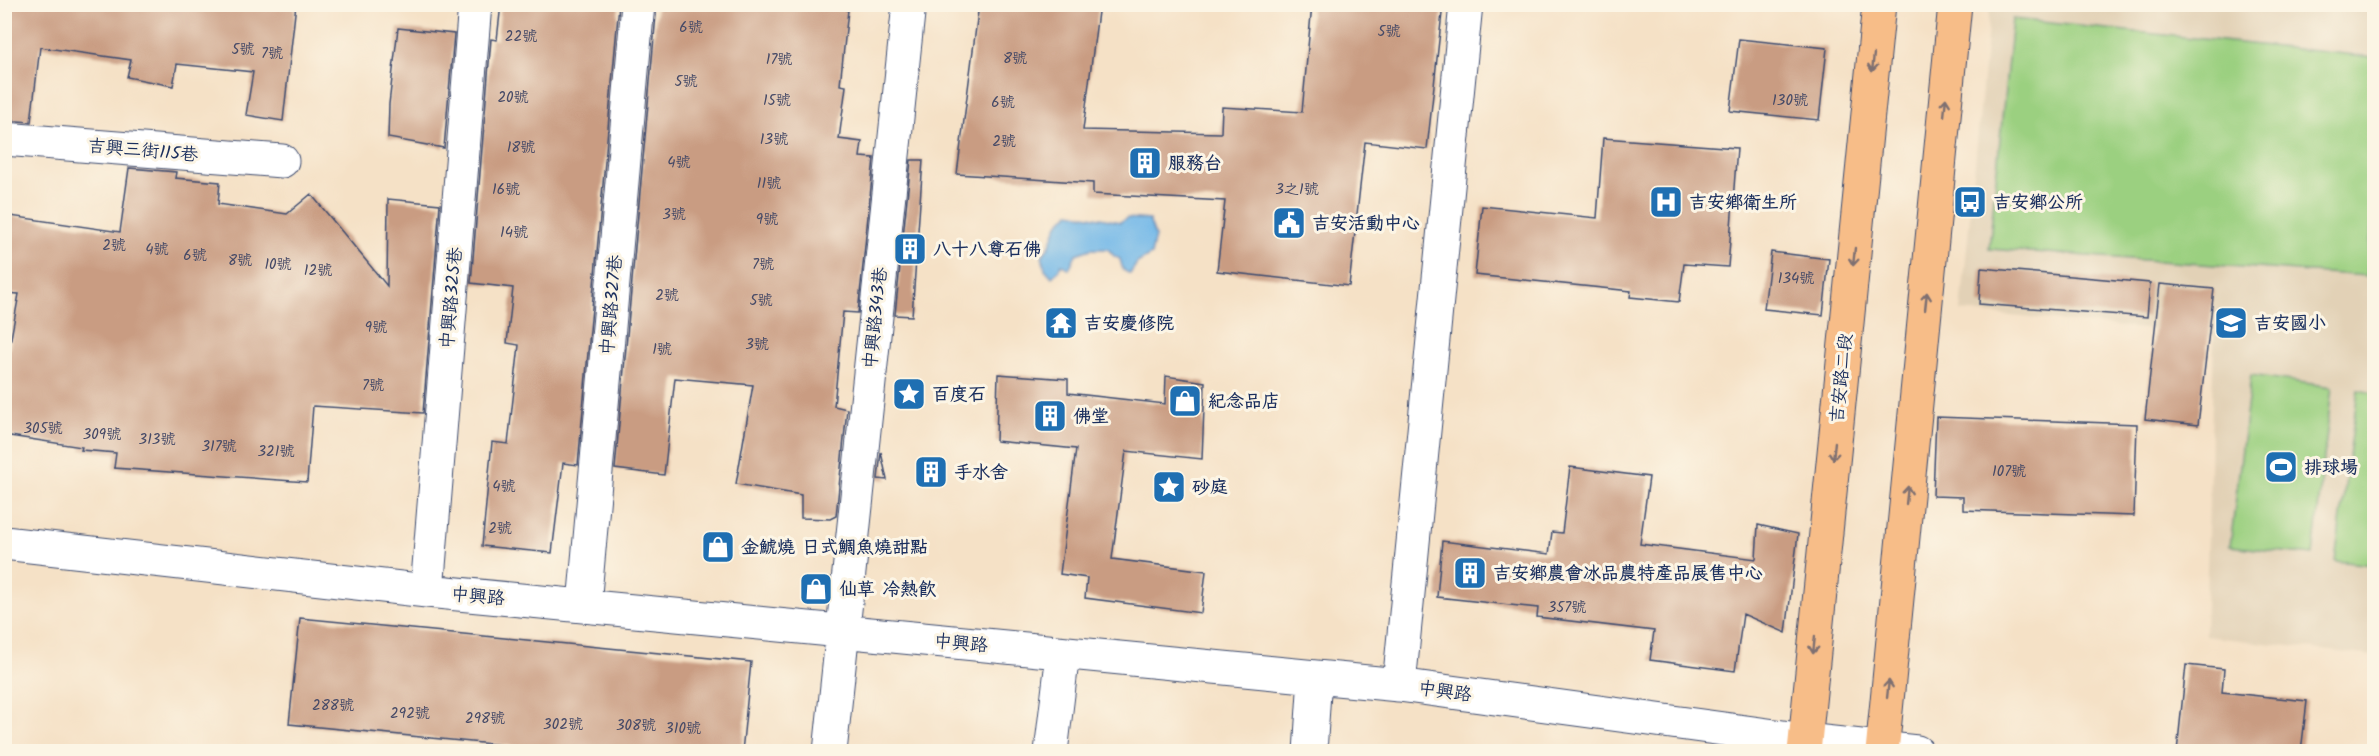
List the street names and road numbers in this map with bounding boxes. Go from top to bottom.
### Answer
street label: 吉興三街115巷 [86,132,199,171]
street label: 中興路325巷 [434,246,471,350]
street label: 中興路327巷 [594,254,631,357]
street label: 中興路343巷 [857,266,896,371]
street label: 吉安路二段 [1823,332,1862,424]
street label: 中興路 [450,581,506,614]
street label: 中興路 [933,628,989,661]
street label: 中興路 [1416,674,1474,711]

